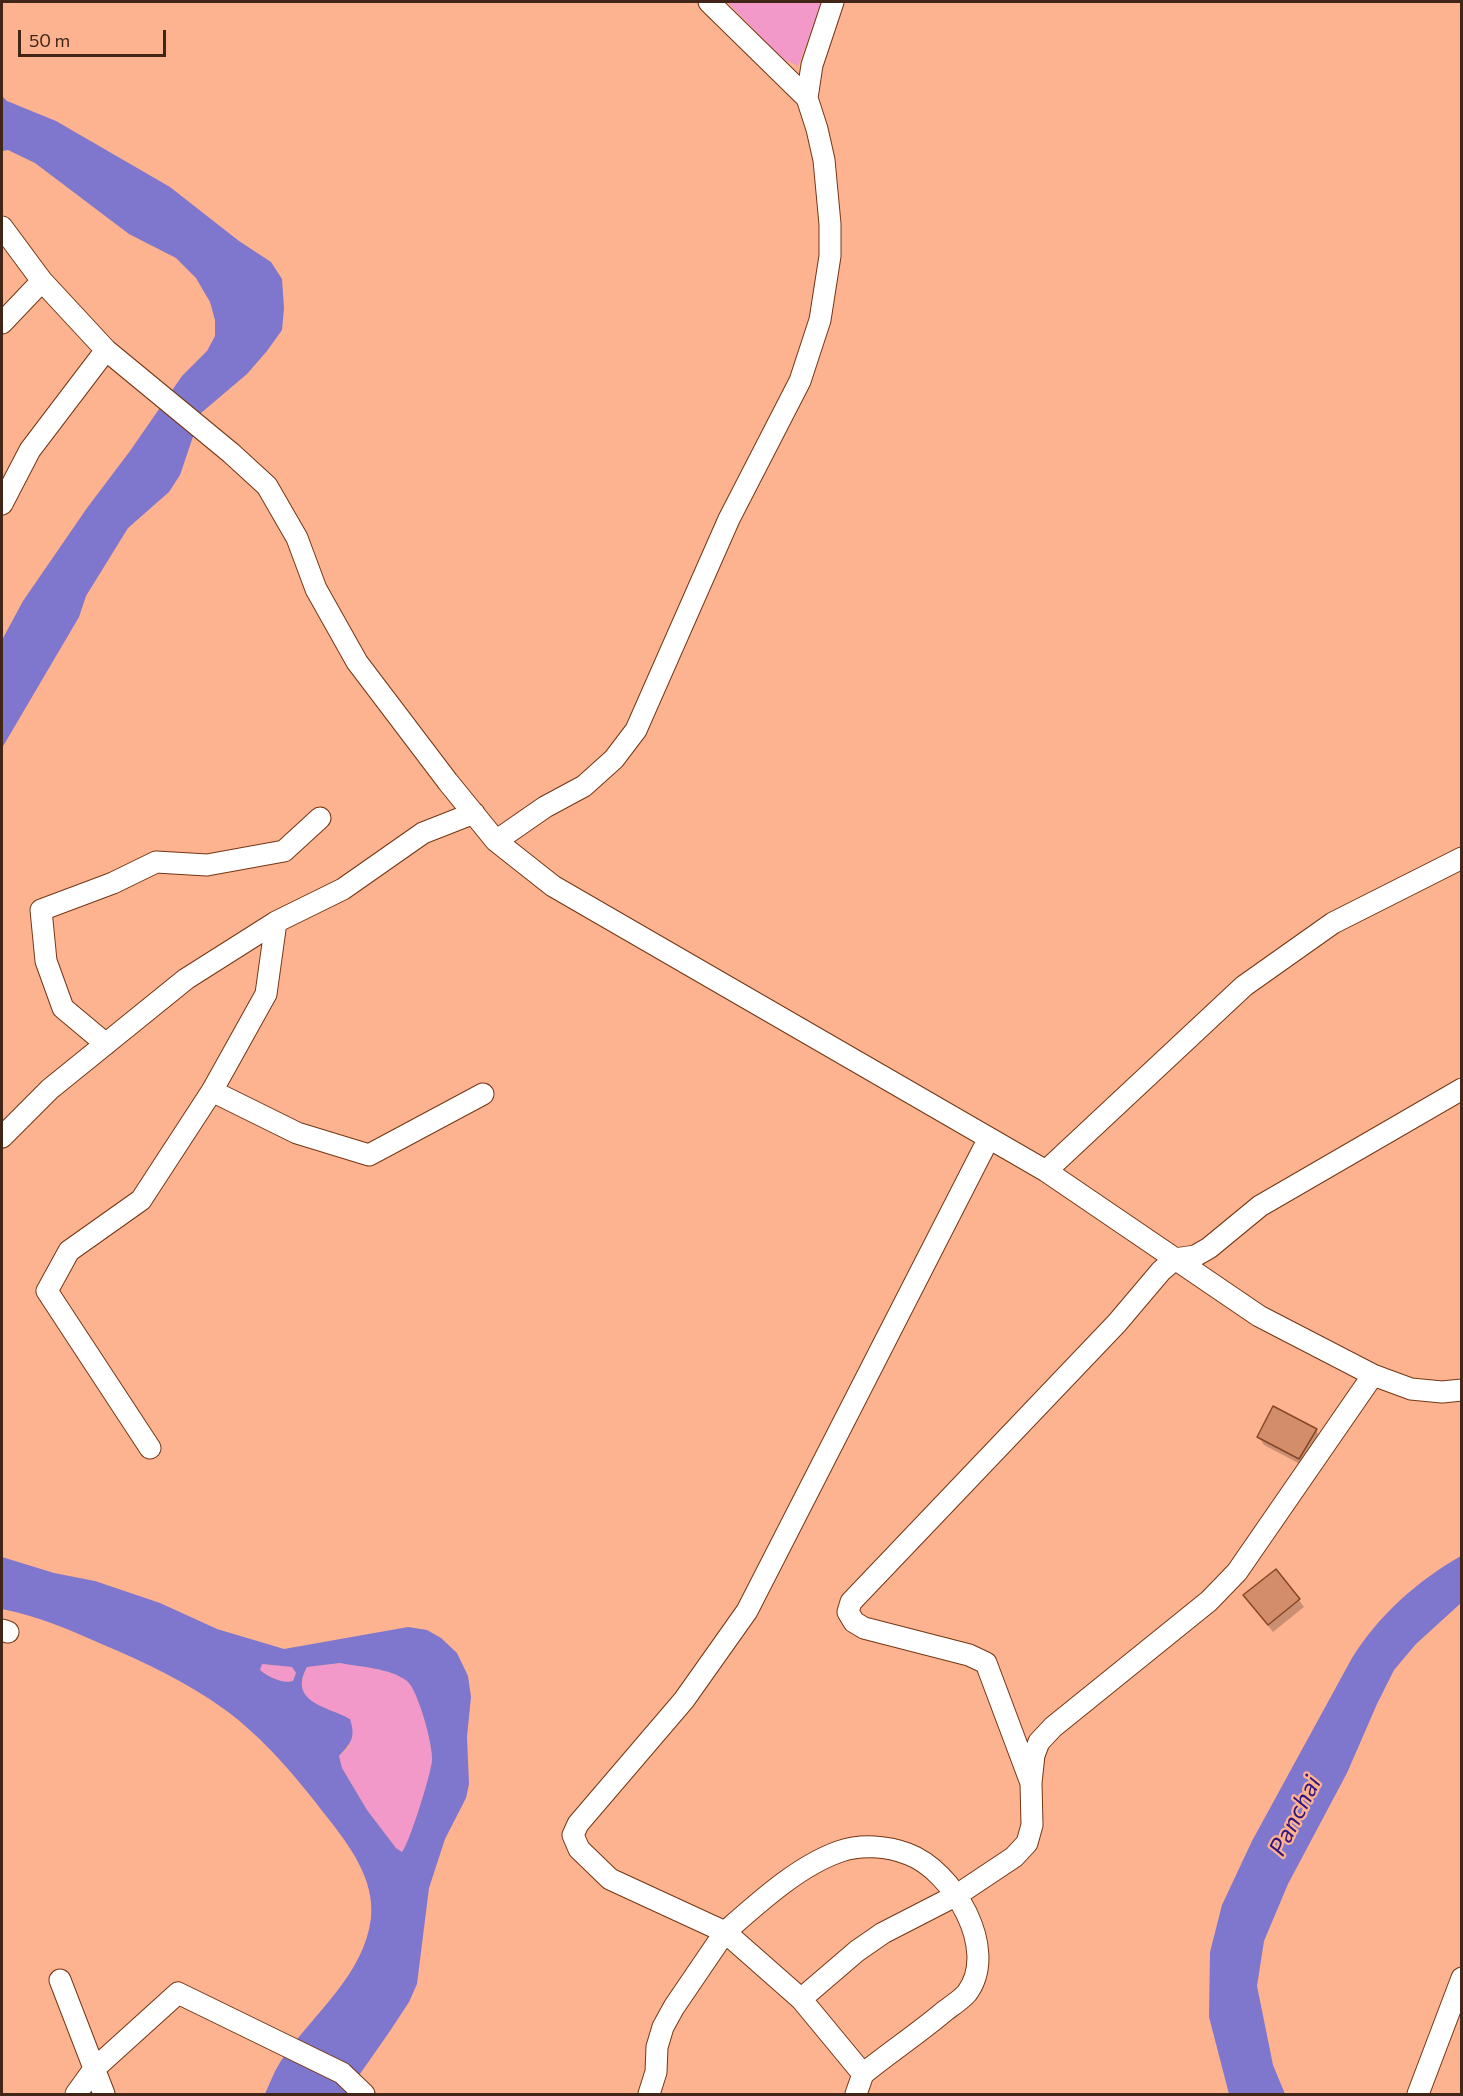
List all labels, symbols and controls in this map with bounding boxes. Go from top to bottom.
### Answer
scale bar [21,18,170,56]
text: 50 m [29,29,70,51]
water label: Panchai [1263,1771,1327,1861]

